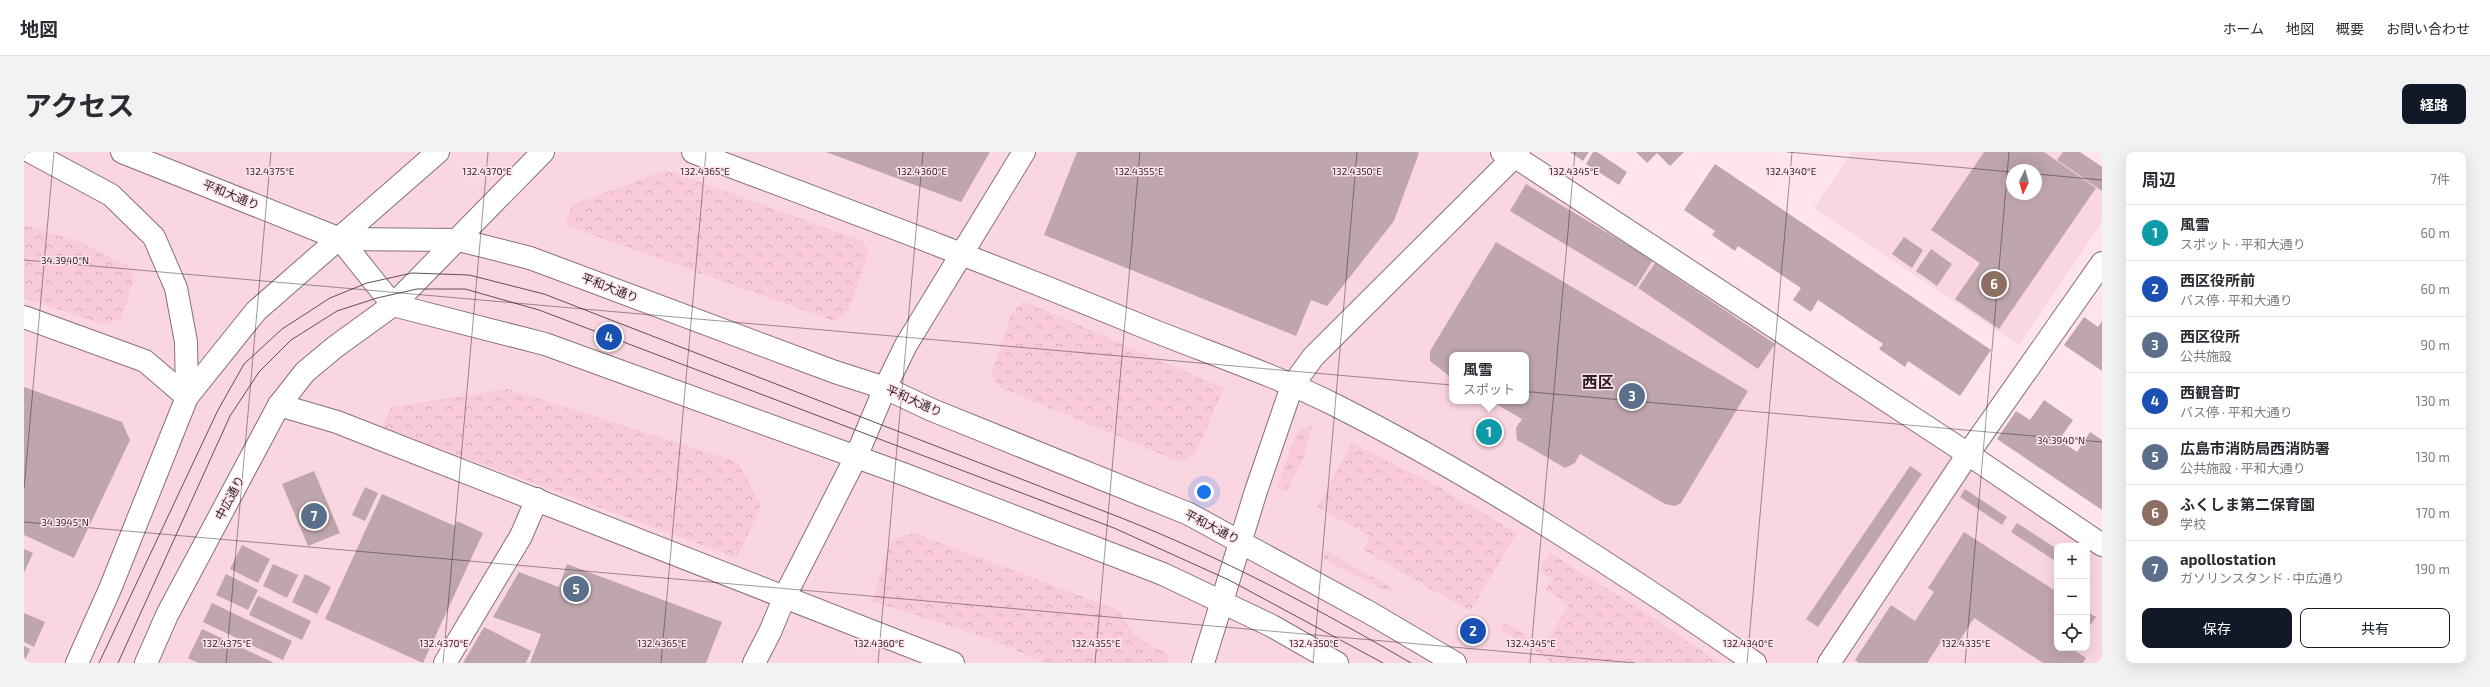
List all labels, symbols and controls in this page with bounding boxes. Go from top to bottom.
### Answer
text: 地図 [20,17,58,40]
text: ホーム [2222,20,2264,37]
text: 地図 [2286,20,2314,37]
text: 概要 [2336,20,2364,37]
text: お問い合わせ [2386,20,2470,37]
button: 経路 [2402,84,2466,124]
text: アクセス [24,88,135,122]
north arrow [2006,164,2042,200]
text: 132.4375°E [246,165,295,177]
text: 132.4370°E [462,165,512,177]
text: 132.4365°E [680,165,730,177]
text: 132.4360°E [897,165,947,177]
text: 132.4355°E [1114,165,1164,177]
text: 132.4350°E [1332,165,1382,177]
text: 132.4345°E [1549,165,1599,177]
text: 132.4340°E [1766,165,1817,177]
text: 周辺 [2142,169,2176,189]
text: 7件 [2430,171,2450,187]
street label: 平和大通り [201,176,262,212]
text: 風雪 [2180,215,2210,233]
text: 1 [2152,225,2158,241]
text: 60 m [2420,225,2450,241]
text: スポット · 平和大通り [2180,236,2306,252]
text: 34.3940°N [41,254,89,266]
pin: 6 [1981,269,2007,299]
street label: 平和大通り [580,270,641,304]
text: 西区役所前 [2180,271,2255,289]
text: 2 [2151,281,2159,297]
text: 60 m [2420,281,2450,297]
text: バス停 · 平和大通り [2180,292,2293,308]
pin: 4 [596,322,622,352]
text: 西区役所 [2180,327,2240,345]
text: 3 [2151,337,2159,353]
text: 90 m [2420,337,2450,353]
text: 公共施設 [2180,348,2232,364]
popup [1449,352,1529,404]
text: 風雪 [1463,360,1493,378]
district label: 西区 [1582,372,1614,391]
street label: 平和大通り [884,381,945,419]
text: スポット [1463,381,1515,397]
pin: 3 [1619,381,1645,411]
text: 西観音町 [2180,383,2240,401]
text: 4 [2151,393,2159,409]
text: 130 m [2415,393,2450,409]
text: バス停 · 平和大通り [2180,404,2293,420]
pin: 1 [1476,417,1502,447]
text: 34.3940°N [2037,434,2085,446]
text: 広島市消防局西消防署 [2180,439,2330,457]
text: 5 [2151,449,2159,465]
text: 130 m [2415,449,2450,465]
text: 公共施設 · 平和大通り [2180,460,2306,476]
street label: 中広通り [212,473,247,522]
your location [1194,482,1214,502]
text: ふくしま第二保育園 [2180,495,2315,513]
pin: 7 [301,501,327,531]
text: 6 [2151,505,2159,521]
text: 170 m [2416,505,2450,521]
street label: 平和大通り [1183,506,1242,546]
text: 34.3945°N [41,516,89,528]
text: 学校 [2180,516,2206,532]
map controls [2054,543,2090,651]
button: + [2054,543,2090,579]
text: apollostation [2180,550,2276,568]
text: 7 [2152,561,2158,577]
text: 190 m [2415,561,2450,577]
text: ガソリンスタンド · 中広通り [2180,570,2345,586]
pin: 5 [563,574,589,604]
button: − [2054,579,2090,615]
button: 保存 [2142,608,2292,648]
button: 共有 [2300,608,2450,648]
button: locate [2054,615,2090,651]
pin: 2 [1460,616,1486,646]
text: 132.4375°E [203,637,252,649]
text: 132.4370°E [419,637,469,649]
text: 132.4365°E [637,637,687,649]
text: 132.4360°E [854,637,904,649]
text: 132.4355°E [1071,637,1121,649]
text: 132.4350°E [1289,637,1339,649]
text: 132.4345°E [1506,637,1556,649]
text: 132.4340°E [1723,637,1774,649]
text: 132.4335°E [1941,637,1991,649]

